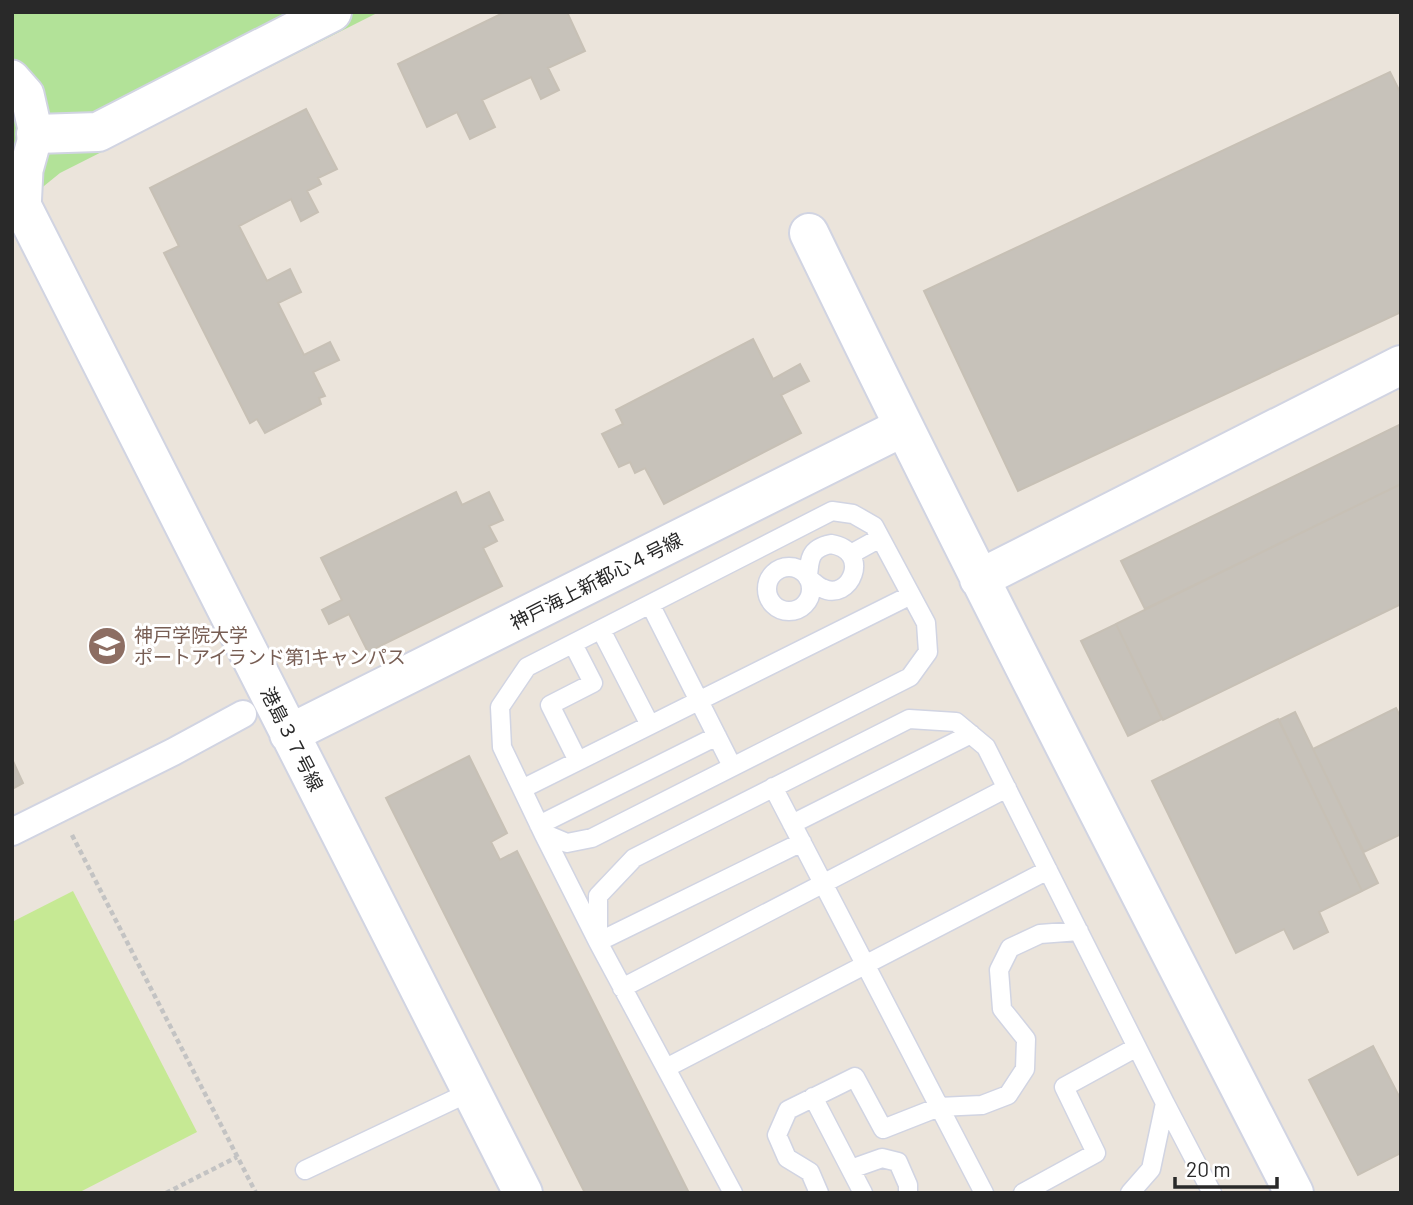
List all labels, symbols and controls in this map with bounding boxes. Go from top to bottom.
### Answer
street label: 神戸海上新都心４号線 [506,527,686,634]
place label: 神戸学院大学 ポートアイランド第1キャンパス [134,623,406,668]
school or university icon: 神戸学院大学 ポートアイランド第1キャンパス [86,625,128,667]
street label: 港島３７号線 [256,683,329,795]
scale bar [1175,1146,1276,1190]
text: 20 m [1186,1156,1231,1181]

